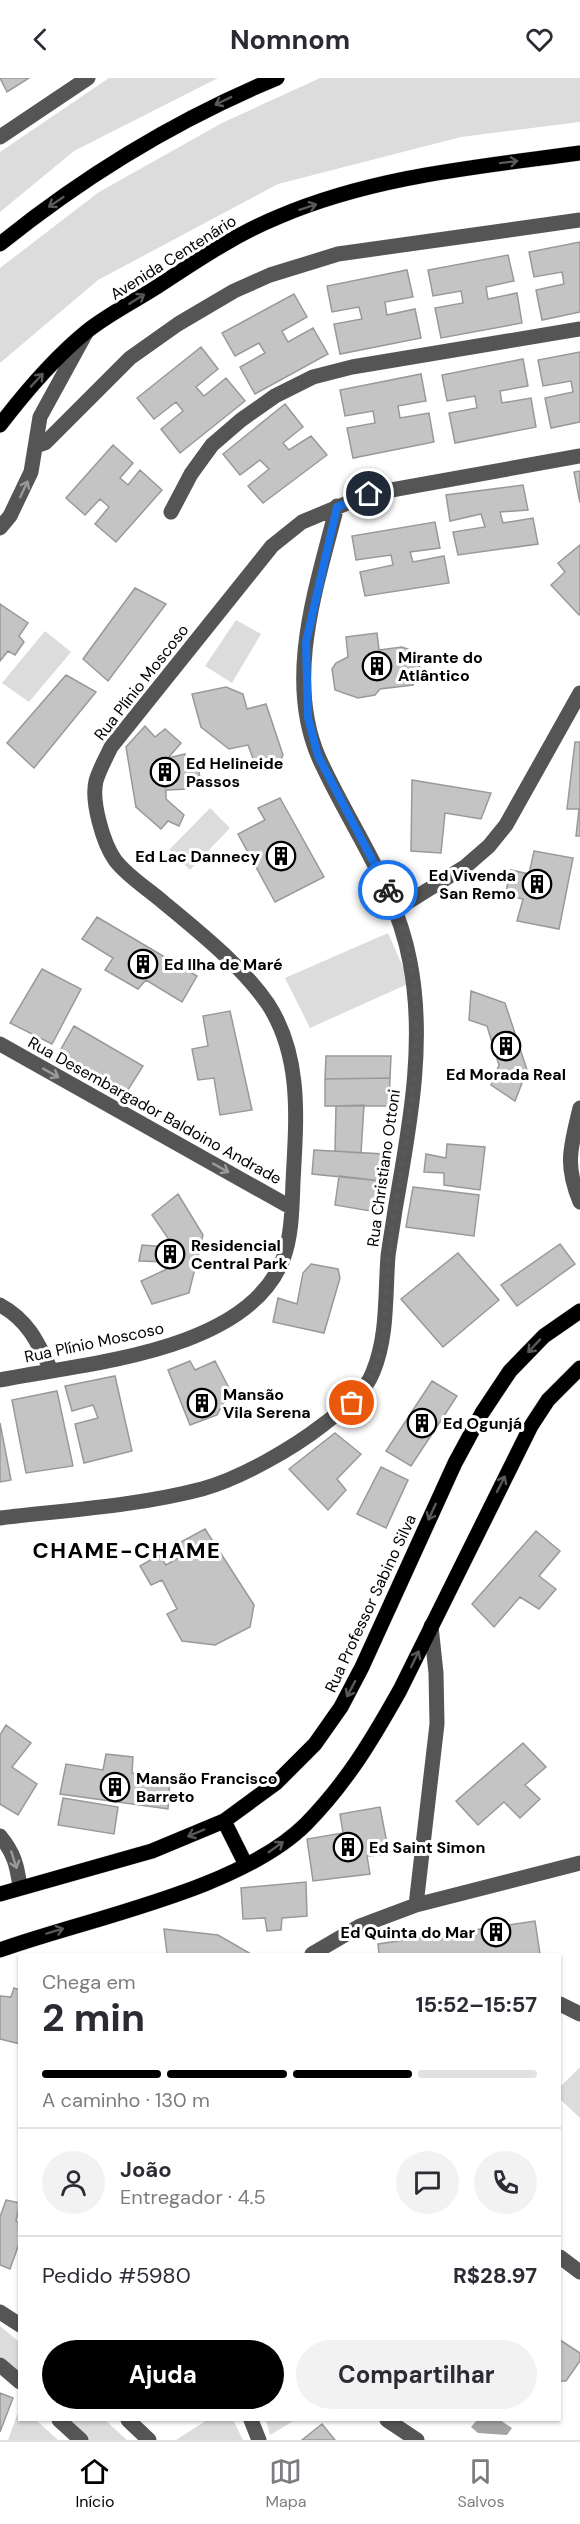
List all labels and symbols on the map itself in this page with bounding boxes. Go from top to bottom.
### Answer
one-way arrow [214,96,232,108]
one-way arrow [499,156,519,167]
one-way arrow [49,196,65,208]
one-way arrow [298,201,317,212]
street label: Avenida Centenário [106,210,240,305]
one-way arrow [128,293,145,305]
one-way arrow [29,373,43,388]
pin [343,468,394,519]
one-way arrow [18,481,30,499]
street label: Rua Plínio Moscoso [89,620,193,745]
place label: Mirante do Atlântico [398,647,483,686]
building icon: Mirante do Atlântico [361,650,393,682]
place label: Ed Helineide Passos [186,753,283,792]
building icon: Ed Helineide Passos [149,756,181,788]
building icon: Ed Lac Dannecy [265,840,297,872]
place label: Ed Lac Dannecy [135,846,260,867]
courier [358,860,418,920]
place label: Ed Vivenda San Remo [429,865,516,904]
building icon: Ed Vivenda San Remo [521,868,553,900]
building icon: Ed Ilha de Maré [127,948,159,980]
place label: Ed Ilha de Maré [164,954,283,975]
building icon: Ed Morada Real [490,1030,522,1062]
street label: Rua Desembargador Baldoino Andrade [24,1032,285,1189]
place label: Ed Morada Real [446,1064,566,1085]
one-way arrow [42,1067,59,1079]
street label: Rua Christiano Ottoni [362,1088,405,1248]
one-way arrow [212,1162,229,1174]
place label: Residencial Central Park [191,1235,288,1274]
building icon: Residencial Central Park [154,1238,186,1270]
street label: Rua Plínio Moscoso [22,1317,166,1368]
one-way arrow [527,1339,541,1354]
pin [326,1377,377,1428]
place label: Mansão Vila Serena [223,1384,311,1423]
building icon: Mansão Vila Serena [186,1387,218,1419]
building icon: Ed Ogunjá [406,1407,438,1439]
place label: Ed Ogunjá [443,1413,522,1434]
one-way arrow [495,1475,507,1493]
one-way arrow [426,1502,438,1520]
street label: Rua Professor Sabino Silva [320,1511,421,1696]
district label: CHAME-CHAME [33,1536,221,1565]
one-way arrow [409,1650,421,1668]
one-way arrow [345,1679,356,1697]
place label: Mansão Francisco Barreto [136,1768,278,1807]
building icon: Mansão Francisco Barreto [99,1771,131,1803]
one-way arrow [187,1828,206,1839]
building icon: Ed Saint Simon [332,1831,364,1863]
place label: Ed Saint Simon [369,1837,485,1858]
one-way arrow [268,1841,284,1854]
one-way arrow [10,1850,21,1868]
building icon: Ed Quinta do Mar [480,1916,512,1948]
place label: Ed Quinta do Mar [341,1922,475,1943]
one-way arrow [45,1925,64,1936]

